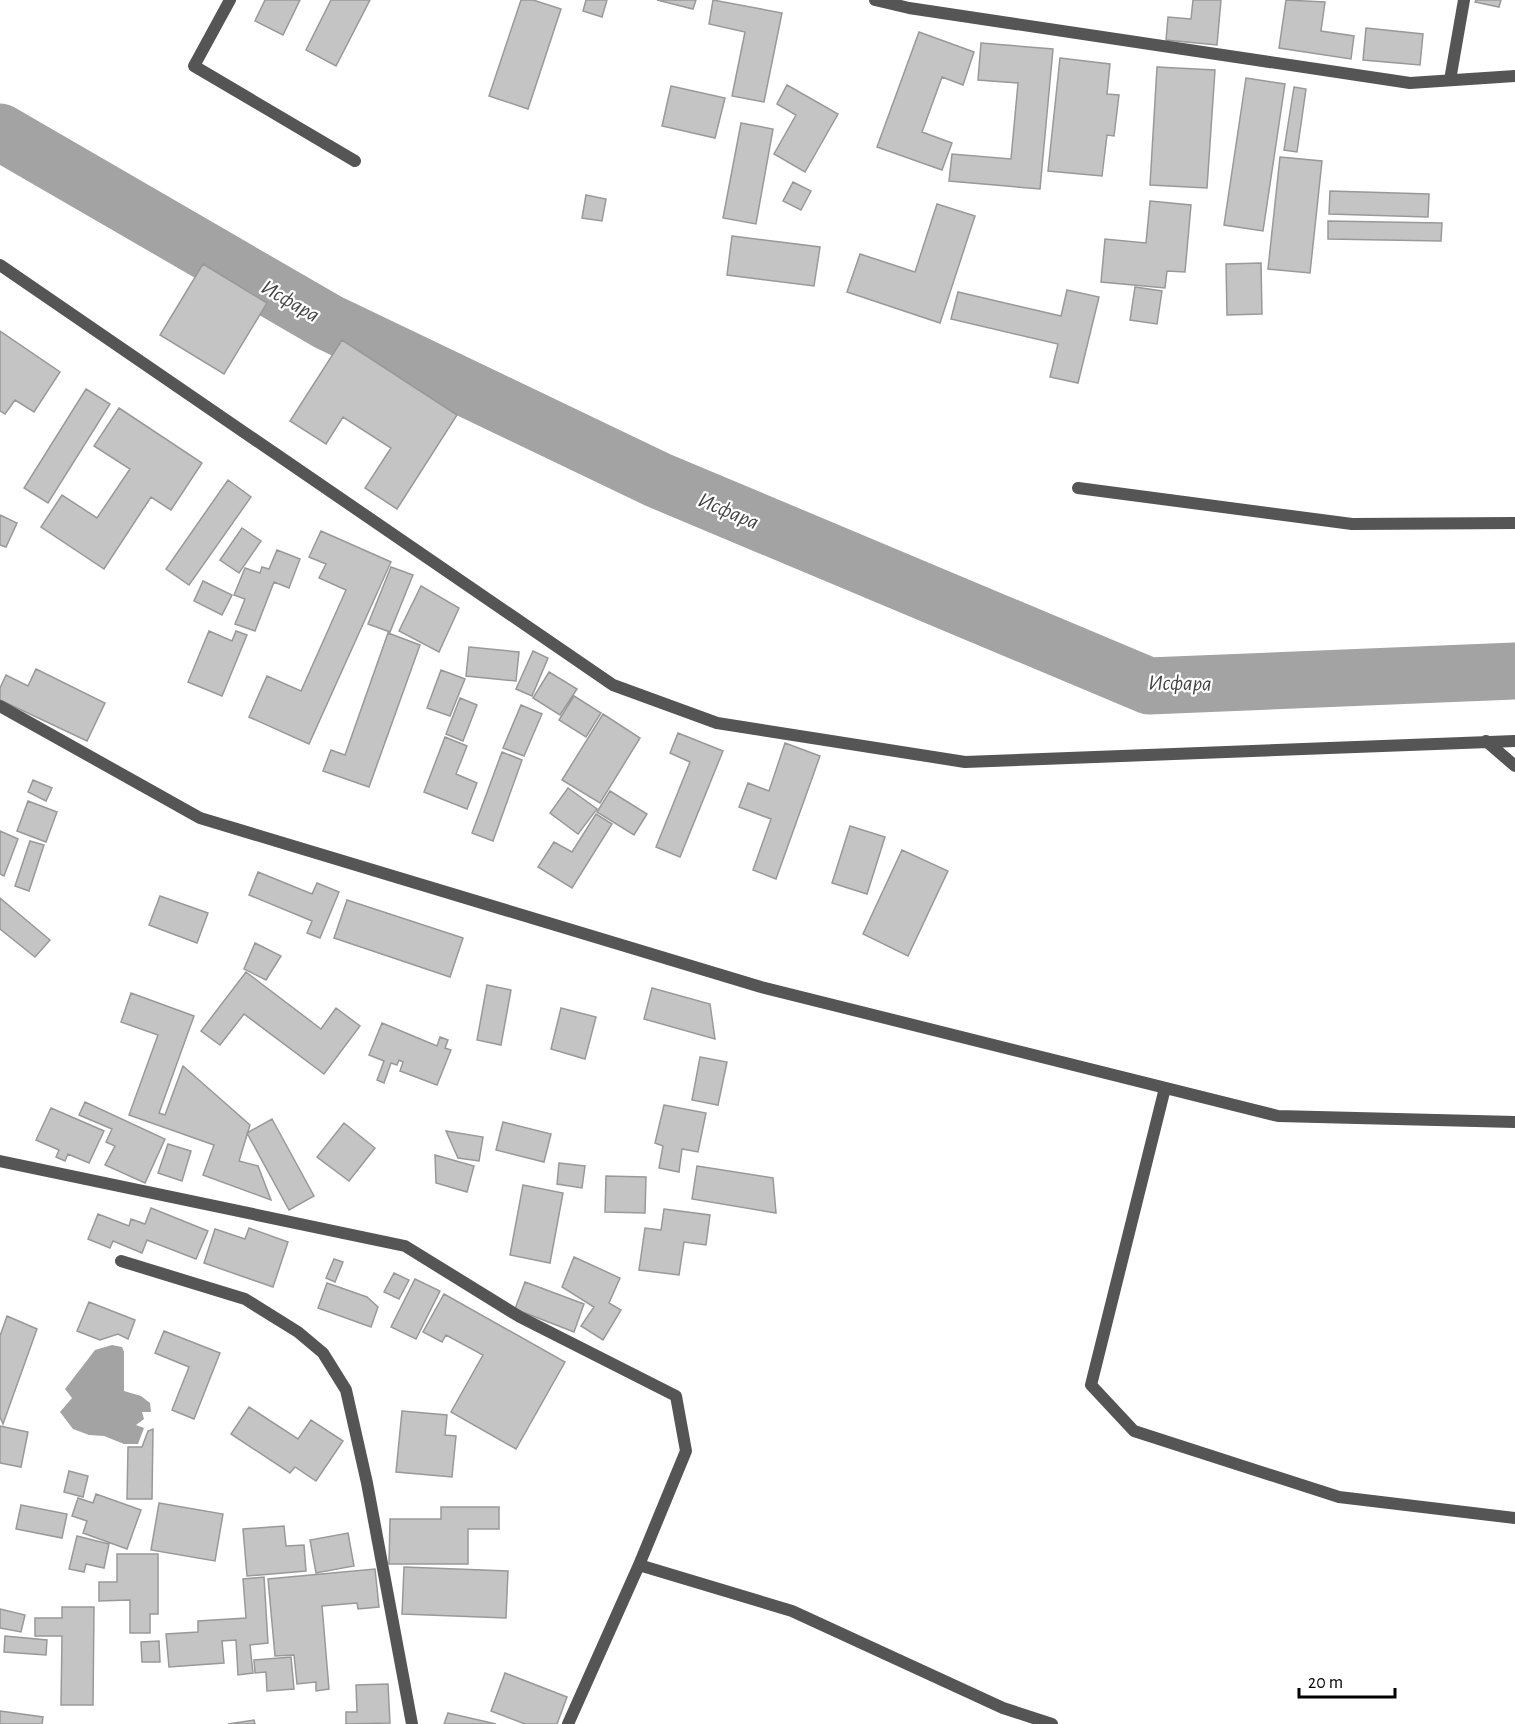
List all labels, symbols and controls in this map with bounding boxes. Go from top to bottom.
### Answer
water label: Исфара [257,276,323,327]
water label: Исфара [695,488,762,534]
water label: Исфара [1148,671,1212,696]
scale bar [1299,1661,1395,1699]
text: 20 m [1308,1674,1343,1692]

